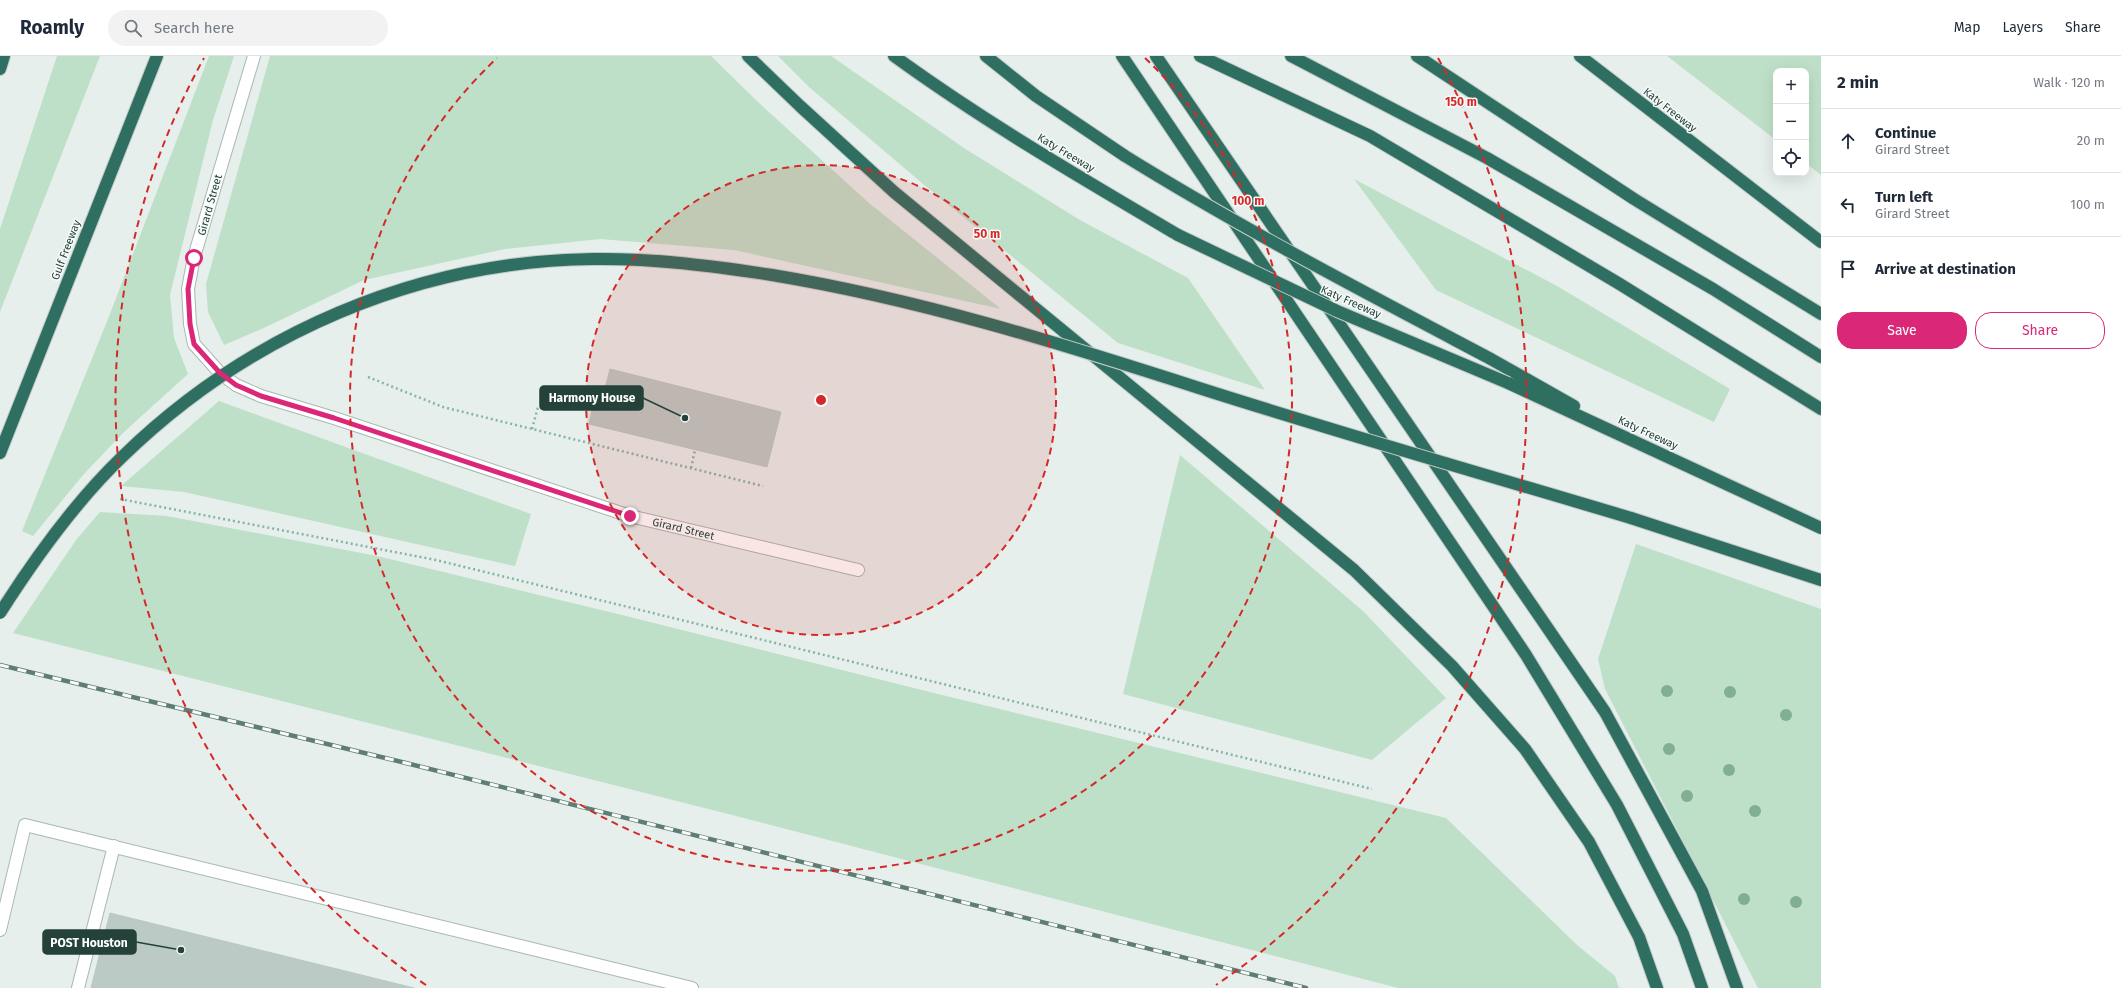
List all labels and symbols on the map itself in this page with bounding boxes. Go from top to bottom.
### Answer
street label: Katy Freeway [1641,85,1700,135]
text: 150 m [1445,95,1477,109]
street label: Katy Freeway [1035,131,1098,175]
street label: Girard Street [195,173,225,237]
text: 100 m [1232,194,1264,208]
street label: Gulf Freeway [49,218,84,282]
text: 50 m [974,227,1000,241]
route start [185,249,203,267]
street label: Katy Freeway [1319,283,1384,321]
callout: Harmony House [540,386,643,410]
text: Harmony House [549,391,636,405]
centre of rings [814,393,828,407]
street label: Katy Freeway [1616,413,1681,453]
route end [621,507,639,525]
street label: Girard Street [651,515,716,542]
callout: POST Houston [43,930,136,954]
text: POST Houston [50,936,128,950]

